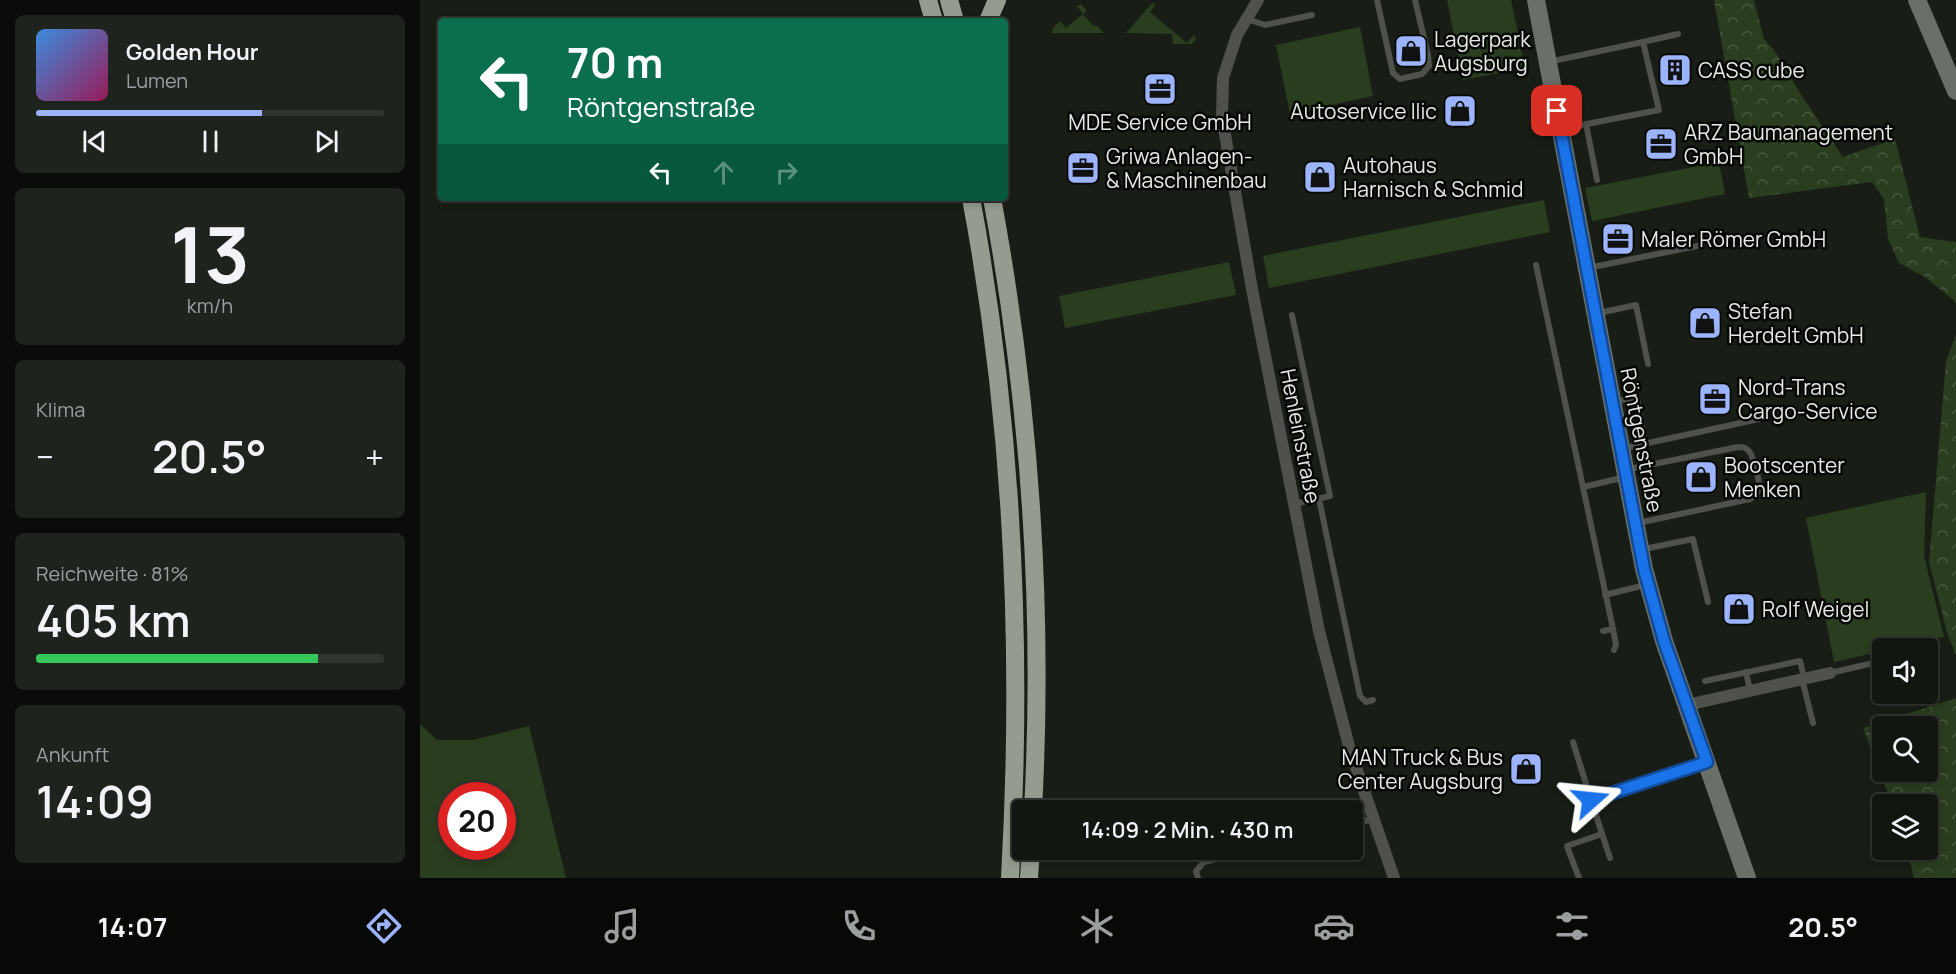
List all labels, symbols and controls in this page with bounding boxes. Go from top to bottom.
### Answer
place label: Lagerpark Augsburg [1434,25,1531,77]
text: 70 m [567,33,663,91]
shop icon: Lagerpark Augsburg [1393,33,1429,69]
text: Golden Hour [126,37,259,67]
icon: left [468,42,546,120]
building icon: CASS cube [1657,52,1693,88]
place label: CASS cube [1698,56,1805,84]
text: Lumen [126,67,188,94]
office icon: MDE Service GmbH [1142,71,1178,107]
pin [1531,85,1582,136]
text: Röntgenstraße [567,88,755,125]
shop icon: Autoservice Ilic [1442,93,1478,129]
icon: arrive [1540,94,1573,127]
place label: Autoservice Ilic [1290,97,1437,125]
place label: MDE Service GmbH [1068,108,1252,136]
place label: ARZ Baumanagement GmbH [1684,118,1893,170]
icon: previous [78,125,111,158]
icon: pause [194,125,227,158]
icon: next [310,125,343,158]
office icon: ARZ Baumanagement GmbH [1643,126,1679,162]
place label: Griwa Anlagen- & Maschinenbau [1106,142,1267,194]
office icon: Griwa Anlagen- & Maschinenbau [1065,150,1101,186]
place label: Autohaus Harnisch & Schmid [1343,151,1523,203]
icon: left [644,156,677,189]
icon: ahead [707,156,740,189]
icon: right [770,156,803,189]
shop icon: Autohaus Harnisch & Schmid [1302,159,1338,195]
text: 13 [170,200,250,306]
office icon: Maler Römer GmbH [1600,221,1636,257]
place label: Maler Römer GmbH [1641,225,1826,253]
text: km/h [187,292,233,319]
place label: Stefan Herdelt GmbH [1728,297,1864,349]
shop icon: Stefan Herdelt GmbH [1687,305,1723,341]
street label: Röntgenstraße [1614,365,1670,515]
street label: Henleinstraße [1274,366,1328,506]
place label: Nord-Trans Cargo-Service [1738,373,1877,425]
office icon: Nord-Trans Cargo-Service [1697,381,1733,417]
text: Klima [36,396,85,423]
text: 20.5° [152,425,267,487]
text: − [36,434,54,479]
text: + [365,434,384,479]
place label: Bootscenter Menken [1724,451,1845,503]
shop icon: Bootscenter Menken [1683,459,1719,495]
text: Reichweite · 81% [36,560,189,587]
text: 405 km [36,589,191,651]
shop icon: Rolf Weigel [1721,591,1757,627]
place label: Rolf Weigel [1762,595,1869,623]
map controls [1872,638,1938,860]
button: sound [1872,638,1938,704]
button: search [1872,716,1938,782]
text: Ankunft [36,741,109,768]
place label: MAN Truck & Bus Center Augsburg [1338,743,1503,795]
shop icon: MAN Truck & Bus Center Augsburg [1508,751,1544,787]
position arrow [1559,768,1623,832]
text: 14:09 [36,770,154,832]
speed limit sign: 20 [438,782,516,860]
button: layers [1872,794,1938,860]
text: 14:09 · 2 Min. · 430 m [1082,815,1293,845]
icon: directions [363,905,405,947]
icon: music [601,905,643,947]
icon: phone [838,905,880,947]
icon: climate [1076,905,1118,947]
icon: car [1313,905,1355,947]
icon: filters [1551,905,1593,947]
text: 14:07 [98,908,167,945]
text: 20.5° [1788,908,1858,945]

